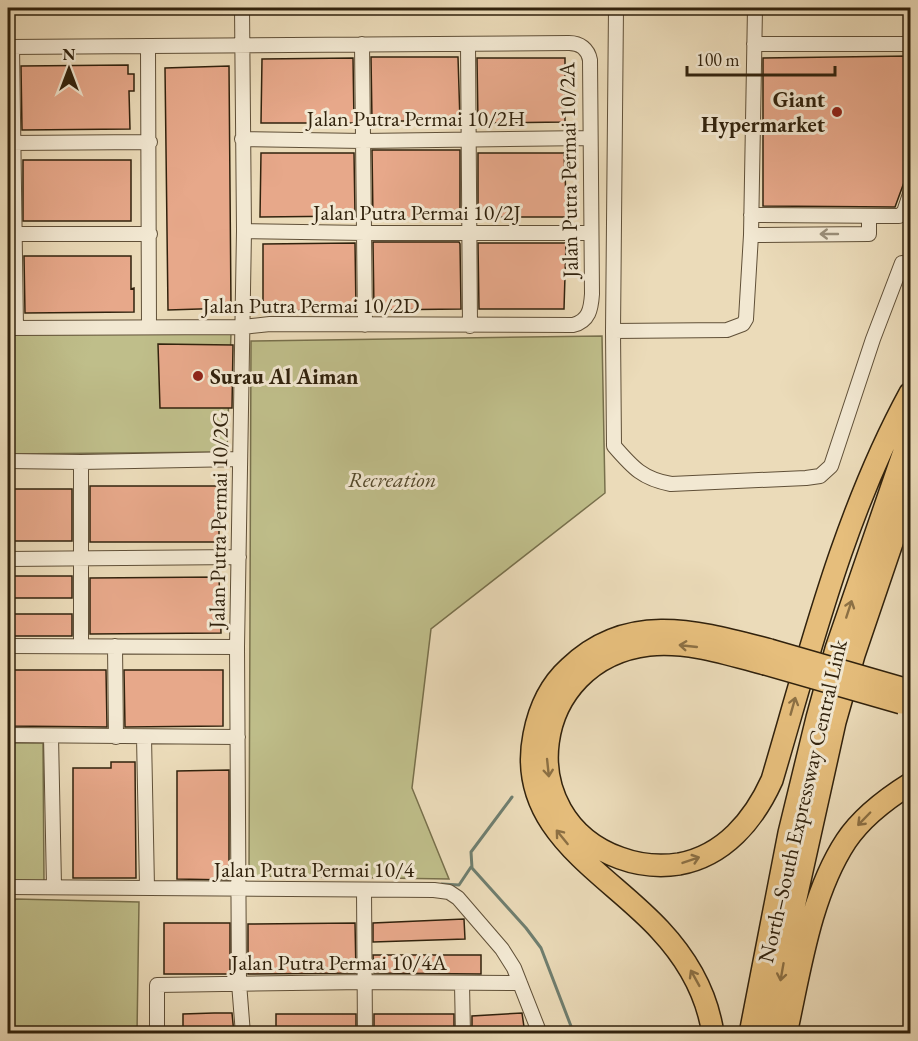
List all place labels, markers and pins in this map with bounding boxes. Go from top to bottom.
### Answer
place label: Giant Hypermarket [701,85,826,139]
marker: Giant Hypermarket [830,105,844,119]
place label: Surau Al Aiman [210,362,359,391]
marker: Surau Al Aiman [191,369,205,383]

